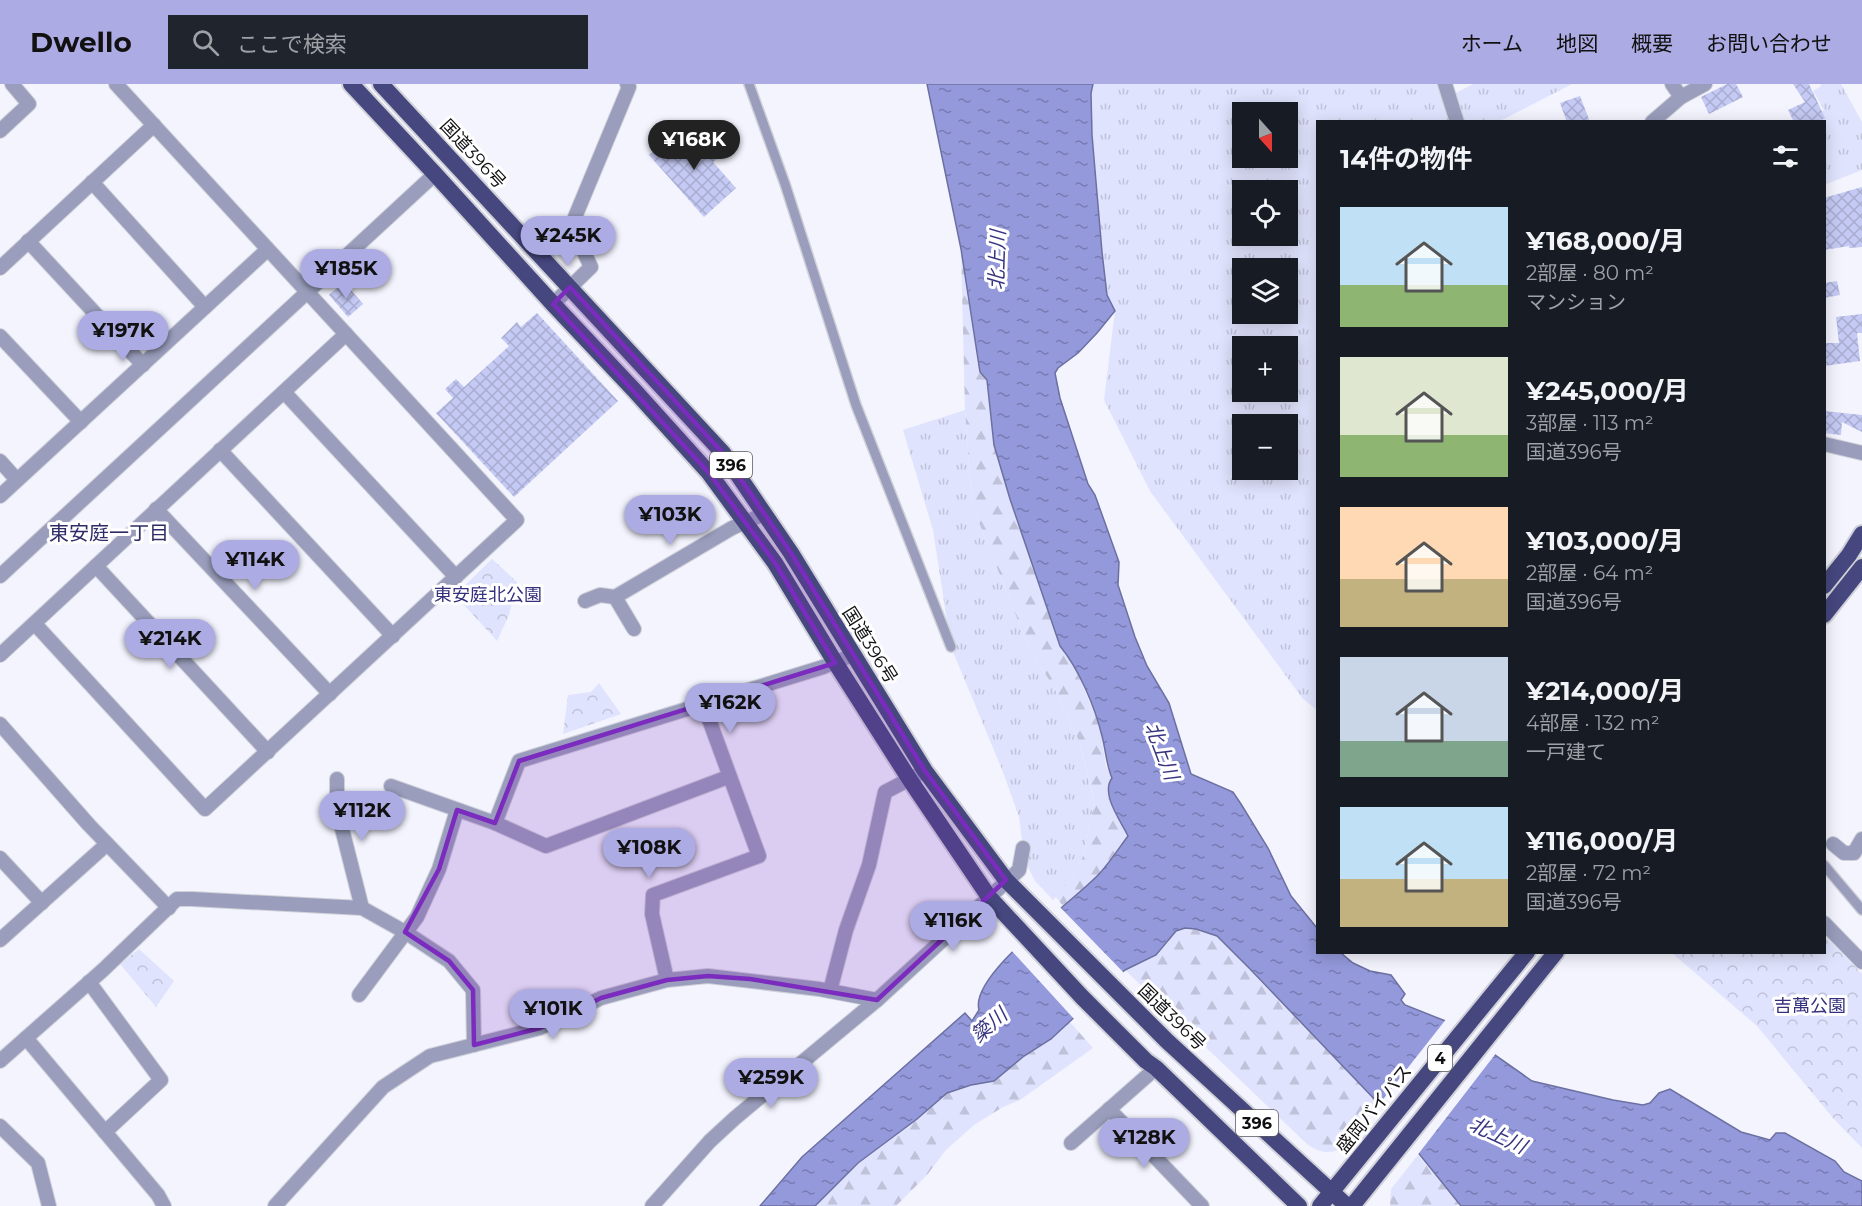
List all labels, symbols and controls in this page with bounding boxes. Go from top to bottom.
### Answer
search box [168,15,588,69]
text: Dwello [30,25,132,59]
icon: search [189,26,222,59]
text: ここで検索 [237,31,347,58]
text: ホーム [1461,31,1523,56]
text: 地図 [1556,31,1598,56]
text: 概要 [1631,31,1673,56]
text: お問い合わせ [1706,31,1832,56]
north arrow [1232,102,1298,168]
map controls [1232,102,1298,480]
street label: 国道396号 [436,115,510,193]
pin: ¥168K [652,120,736,171]
text: ¥168K [662,127,726,151]
icon: filters [1769,140,1802,173]
text: 14件の物件 [1340,143,1472,175]
button: locate [1232,180,1298,246]
pin: ¥245K [526,216,610,267]
text: ¥245K [535,223,601,247]
text: ¥168,000/月 [1526,225,1685,257]
water label: 北上川 [984,228,1010,290]
icon: home [1388,231,1460,303]
pin: ¥185K [304,249,388,300]
text: ¥185K [314,256,378,280]
button: layers [1232,258,1298,324]
text: 2部屋 · 80 m² [1526,261,1654,285]
text: マンション [1526,290,1626,314]
pin: ¥197K [81,311,165,362]
text: ¥197K [91,318,155,342]
button: + [1232,336,1298,402]
text: ¥245,000/月 [1526,375,1689,407]
icon: home [1388,381,1460,453]
text: 3部屋 · 113 m² [1526,411,1654,435]
button: − [1232,414,1298,480]
text: 国道396号 [1526,440,1622,464]
road number: 396 [710,452,752,478]
pin: ¥103K [628,495,712,546]
text: ¥103K [638,502,702,526]
district label: 東安庭一丁目 [49,521,169,545]
text: ¥103,000/月 [1526,525,1684,557]
icon: home [1388,531,1460,603]
pin: ¥114K [213,540,297,591]
text: ¥114K [225,547,285,571]
text: 2部屋 · 64 m² [1526,561,1653,585]
park label: 東安庭北公園 [434,584,542,606]
text: 国道396号 [1526,590,1622,614]
street label: 国道396号 [838,603,902,687]
pin: ¥214K [128,619,212,670]
text: ¥214K [139,626,201,650]
text: ¥214,000/月 [1526,675,1684,707]
icon: home [1388,681,1460,753]
pin: ¥162K [688,683,772,734]
text: ¥162K [699,690,761,714]
text: 4部屋 · 132 m² [1526,711,1660,735]
water label: 北上川 [1140,719,1185,785]
text: 一戸建て [1526,740,1606,764]
pin: ¥112K [320,791,404,842]
text: ¥112K [333,798,391,822]
text: ¥116,000/月 [1526,825,1678,857]
pin: ¥108K [607,828,691,879]
icon: home [1388,831,1460,903]
text: ¥108K [617,835,681,859]
text: 2部屋 · 72 m² [1526,861,1651,885]
text: 国道396号 [1526,890,1622,914]
pin: ¥116K [911,901,995,952]
text: ¥116K [924,908,982,932]
street label: 国道396号 [1133,979,1211,1055]
pin: ¥101K [511,989,595,1040]
park label: 吉萬公園 [1774,995,1846,1017]
text: ¥101K [523,996,583,1020]
water label: 簗川 [966,1002,1013,1047]
road number: 4 [1428,1045,1452,1071]
pin: ¥259K [729,1058,813,1109]
street label: 盛岡バイパス [1332,1060,1416,1158]
text: ¥259K [738,1065,804,1089]
road number: 396 [1236,1110,1278,1136]
water label: 北上川 [1466,1111,1532,1159]
pin: ¥128K [1102,1118,1186,1169]
text: ¥128K [1113,1125,1175,1149]

